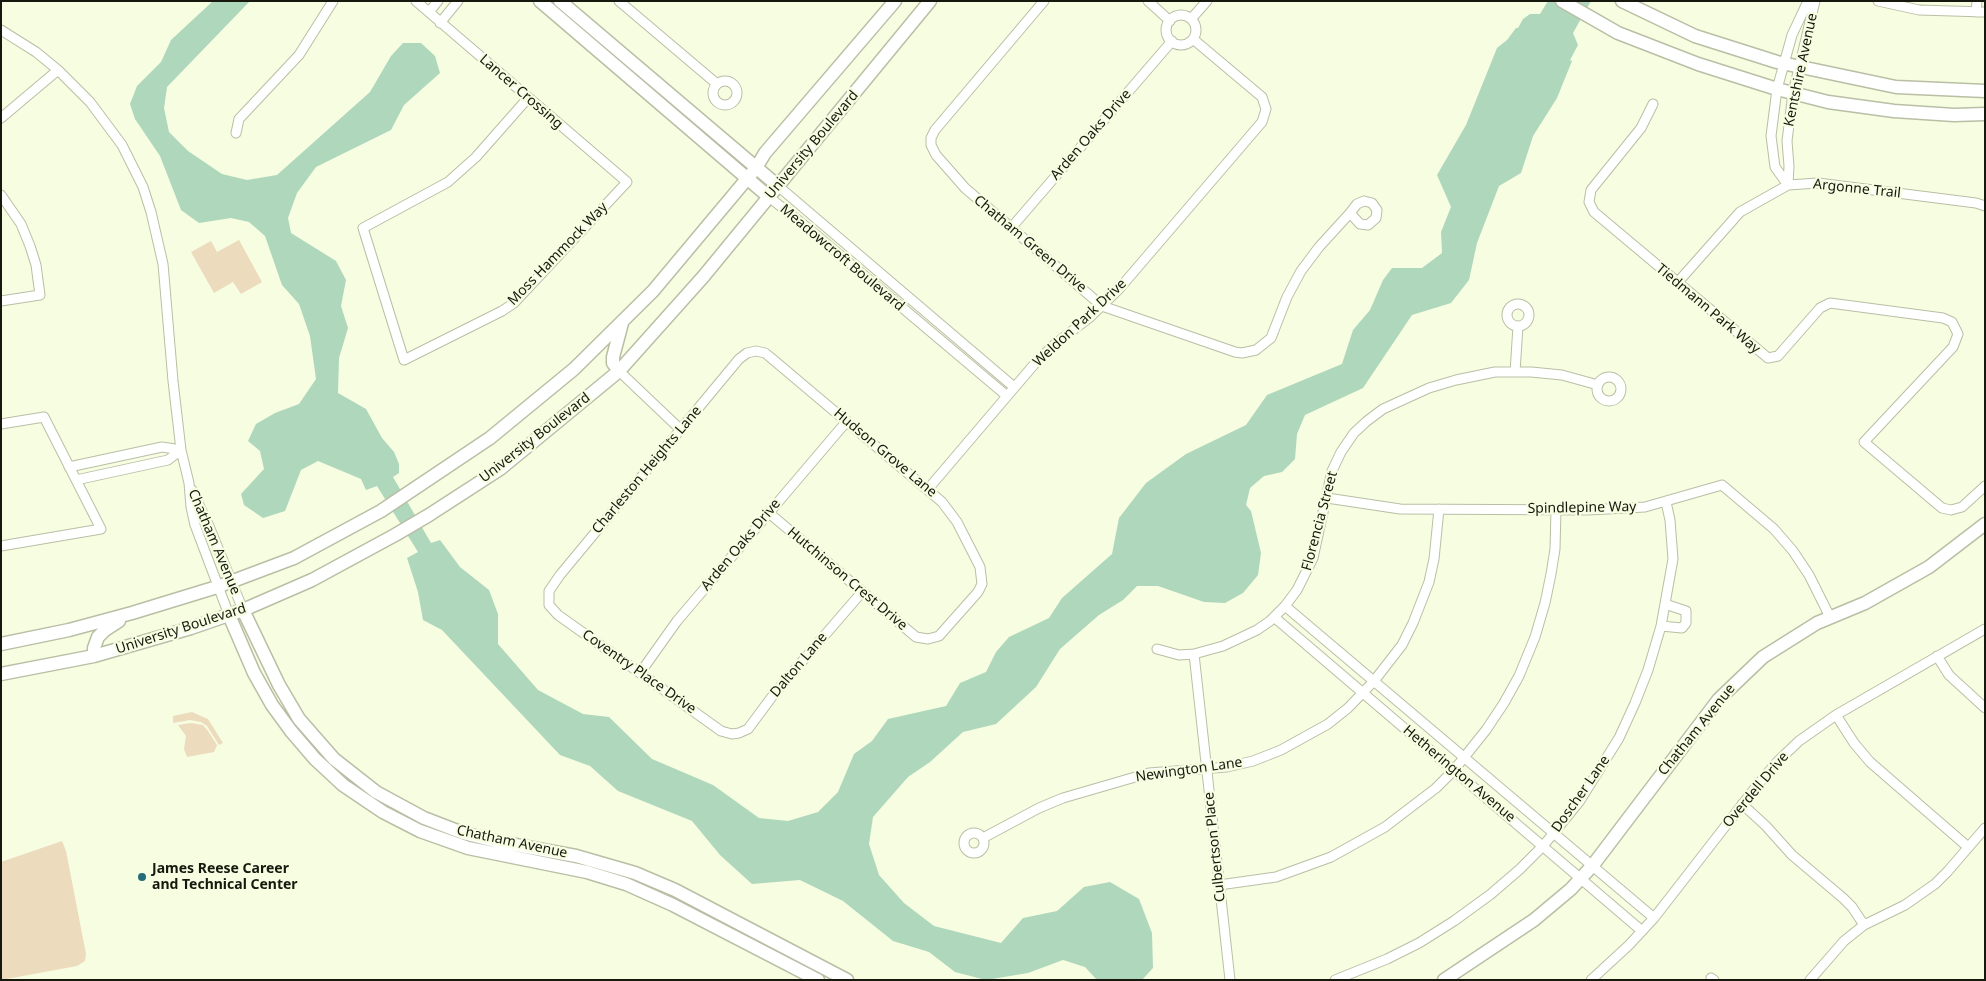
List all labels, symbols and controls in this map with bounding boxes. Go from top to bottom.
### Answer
street label: Kentshire Avenue [1781,12,1821,128]
street label: Lancer Crossing [476,51,566,133]
street label: Arden Oaks Drive [1047,86,1135,184]
street label: University Boulevard [762,88,862,202]
street label: Argonne Trail [1812,176,1902,202]
street label: Chatham Green Drive [970,192,1090,296]
street label: Moss Hammock Way [504,199,612,309]
street label: Meadowcroft Boulevard [776,201,908,315]
street label: Tiedmann Park Way [1653,261,1763,357]
street label: Weldon Park Drive [1030,275,1130,371]
street label: University Boulevard [476,390,594,486]
street label: Charleston Heights Lane [589,403,705,537]
street label: Hudson Grove Lane [830,405,940,501]
street label: Florencia Street [1299,469,1341,573]
street label: Chatham Avenue [184,487,244,597]
street label: Arden Oaks Drive [698,496,784,594]
street label: Spindlepine Way [1527,499,1637,517]
street label: Hutchinson Crest Drive [784,524,910,634]
street label: University Boulevard [114,600,248,658]
street label: Coventry Place Drive [579,626,699,718]
street label: Dalton Lane [767,629,831,701]
street label: Chatham Avenue [1655,681,1739,779]
street label: Hetherington Avenue [1399,722,1519,826]
street label: Overdell Drive [1720,749,1792,831]
street label: Doscher Lane [1548,752,1614,836]
street label: Newington Lane [1135,754,1243,786]
street label: Culbertson Place [1201,791,1229,903]
street label: Chatham Avenue [455,822,569,862]
place label: James Reese Career and Technical Center [152,861,298,894]
marker: James Reese Career and Technical Center [136,871,148,883]

